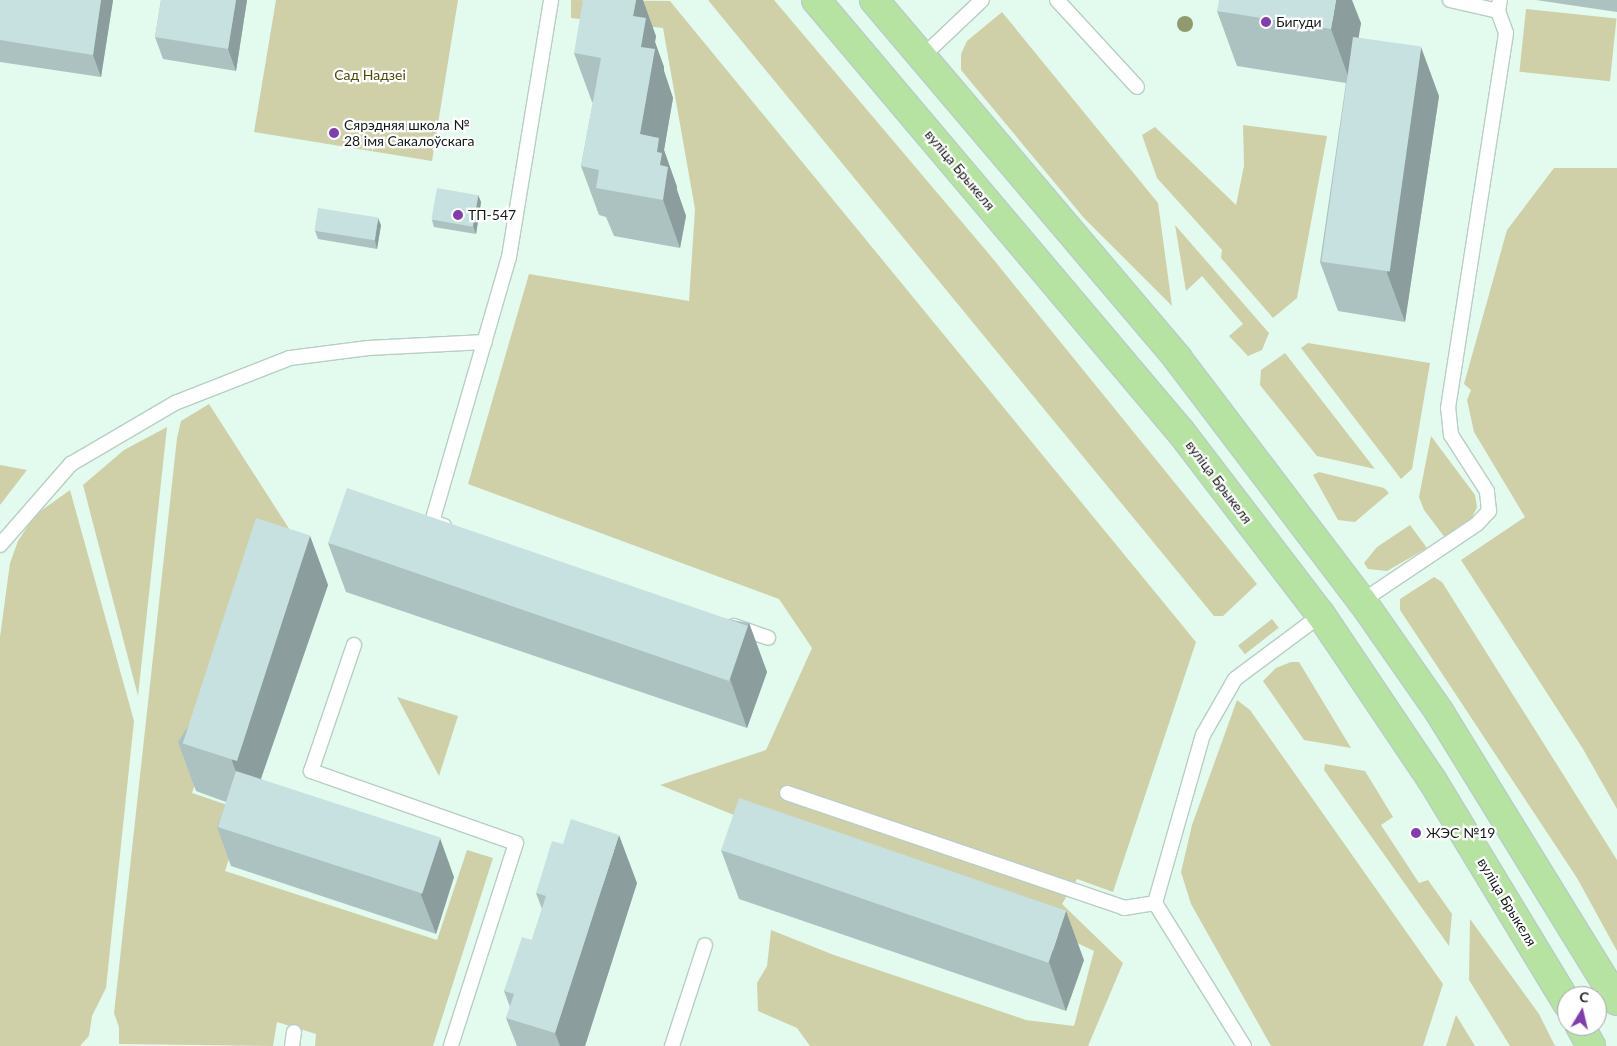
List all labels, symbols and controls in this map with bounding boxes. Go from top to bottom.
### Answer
place label: Бигуди [1276,14,1322,30]
marker: Бигуди [1260,16,1272,28]
park label: Сад Надзеі [334,67,406,83]
place label: Сярэдняя школа № 28 імя Сакалоўскага [344,117,475,150]
street label: вуліца Брыкеля [921,126,999,214]
marker: Сярэдняя школа № 28 імя Сакалоўскага [328,127,340,139]
place label: ТП-547 [468,207,516,223]
marker: ТП-547 [452,209,464,221]
street label: вуліца Брыкеля [1182,437,1256,527]
place label: ЖЭС №19 [1426,825,1495,841]
marker: ЖЭС №19 [1410,827,1422,839]
street label: вуліца Брыкеля [1474,855,1540,949]
north arrow [1557,986,1607,1036]
text: С [1578,988,1590,1006]

